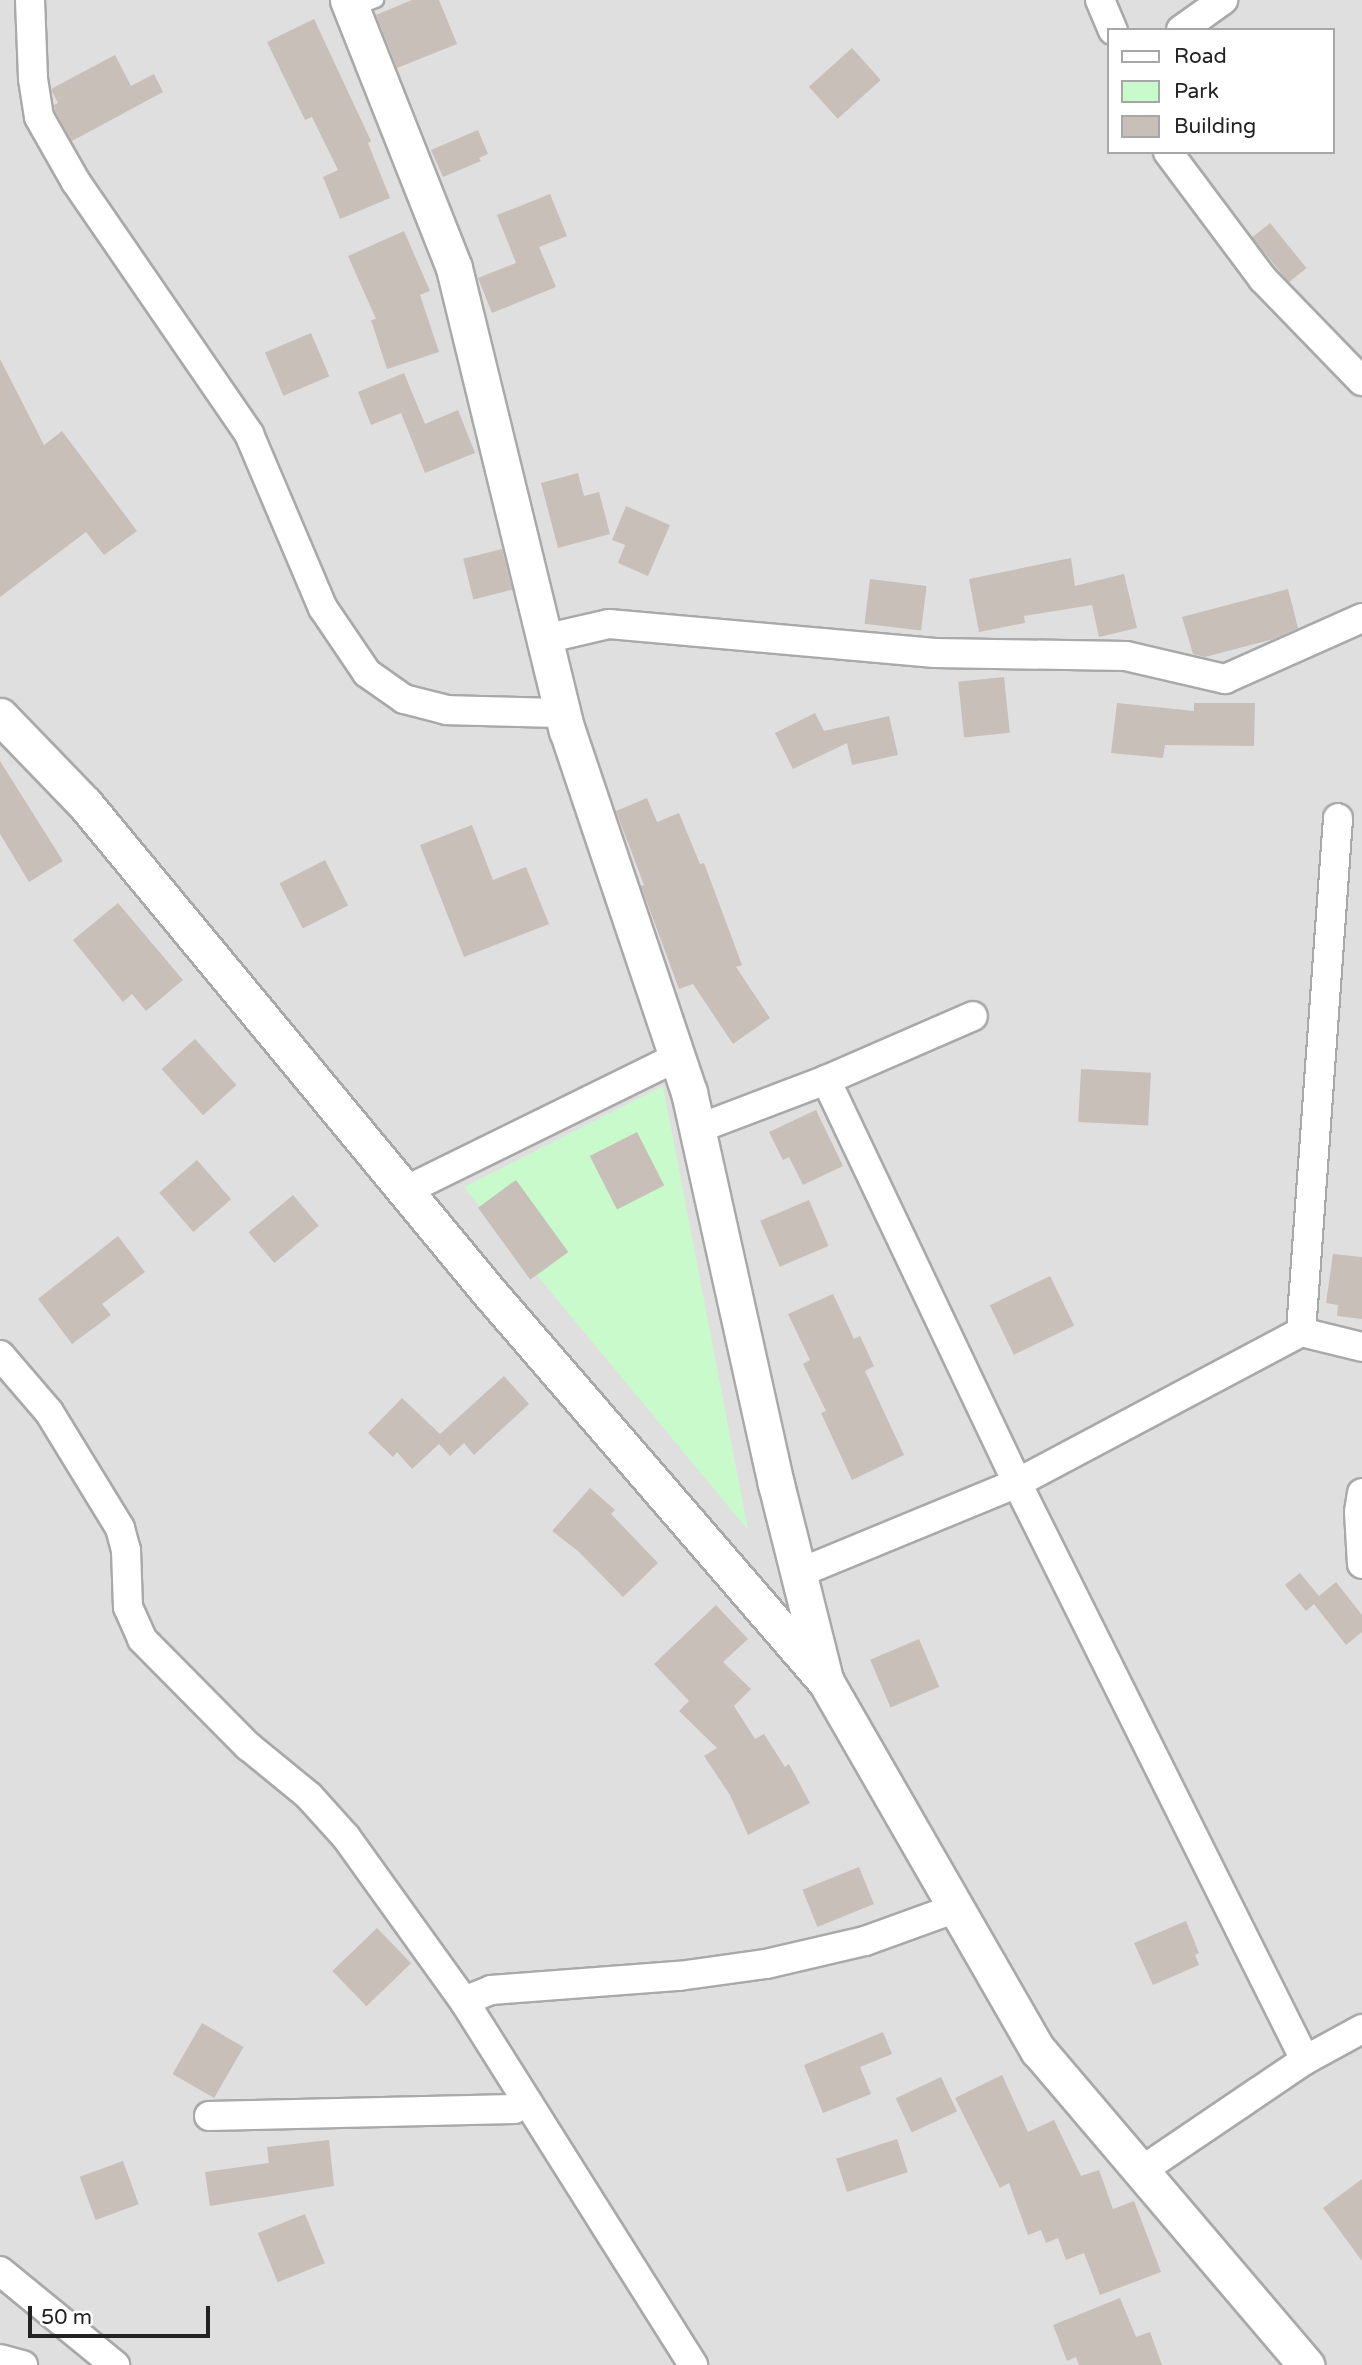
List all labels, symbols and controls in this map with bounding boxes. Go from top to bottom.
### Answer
legend [1106,28,1334,154]
text: Road [1174,44,1227,69]
text: Park [1174,79,1219,104]
text: Building [1174,114,1256,139]
scale bar [32,2292,214,2336]
text: 50 m [41,2305,92,2330]

